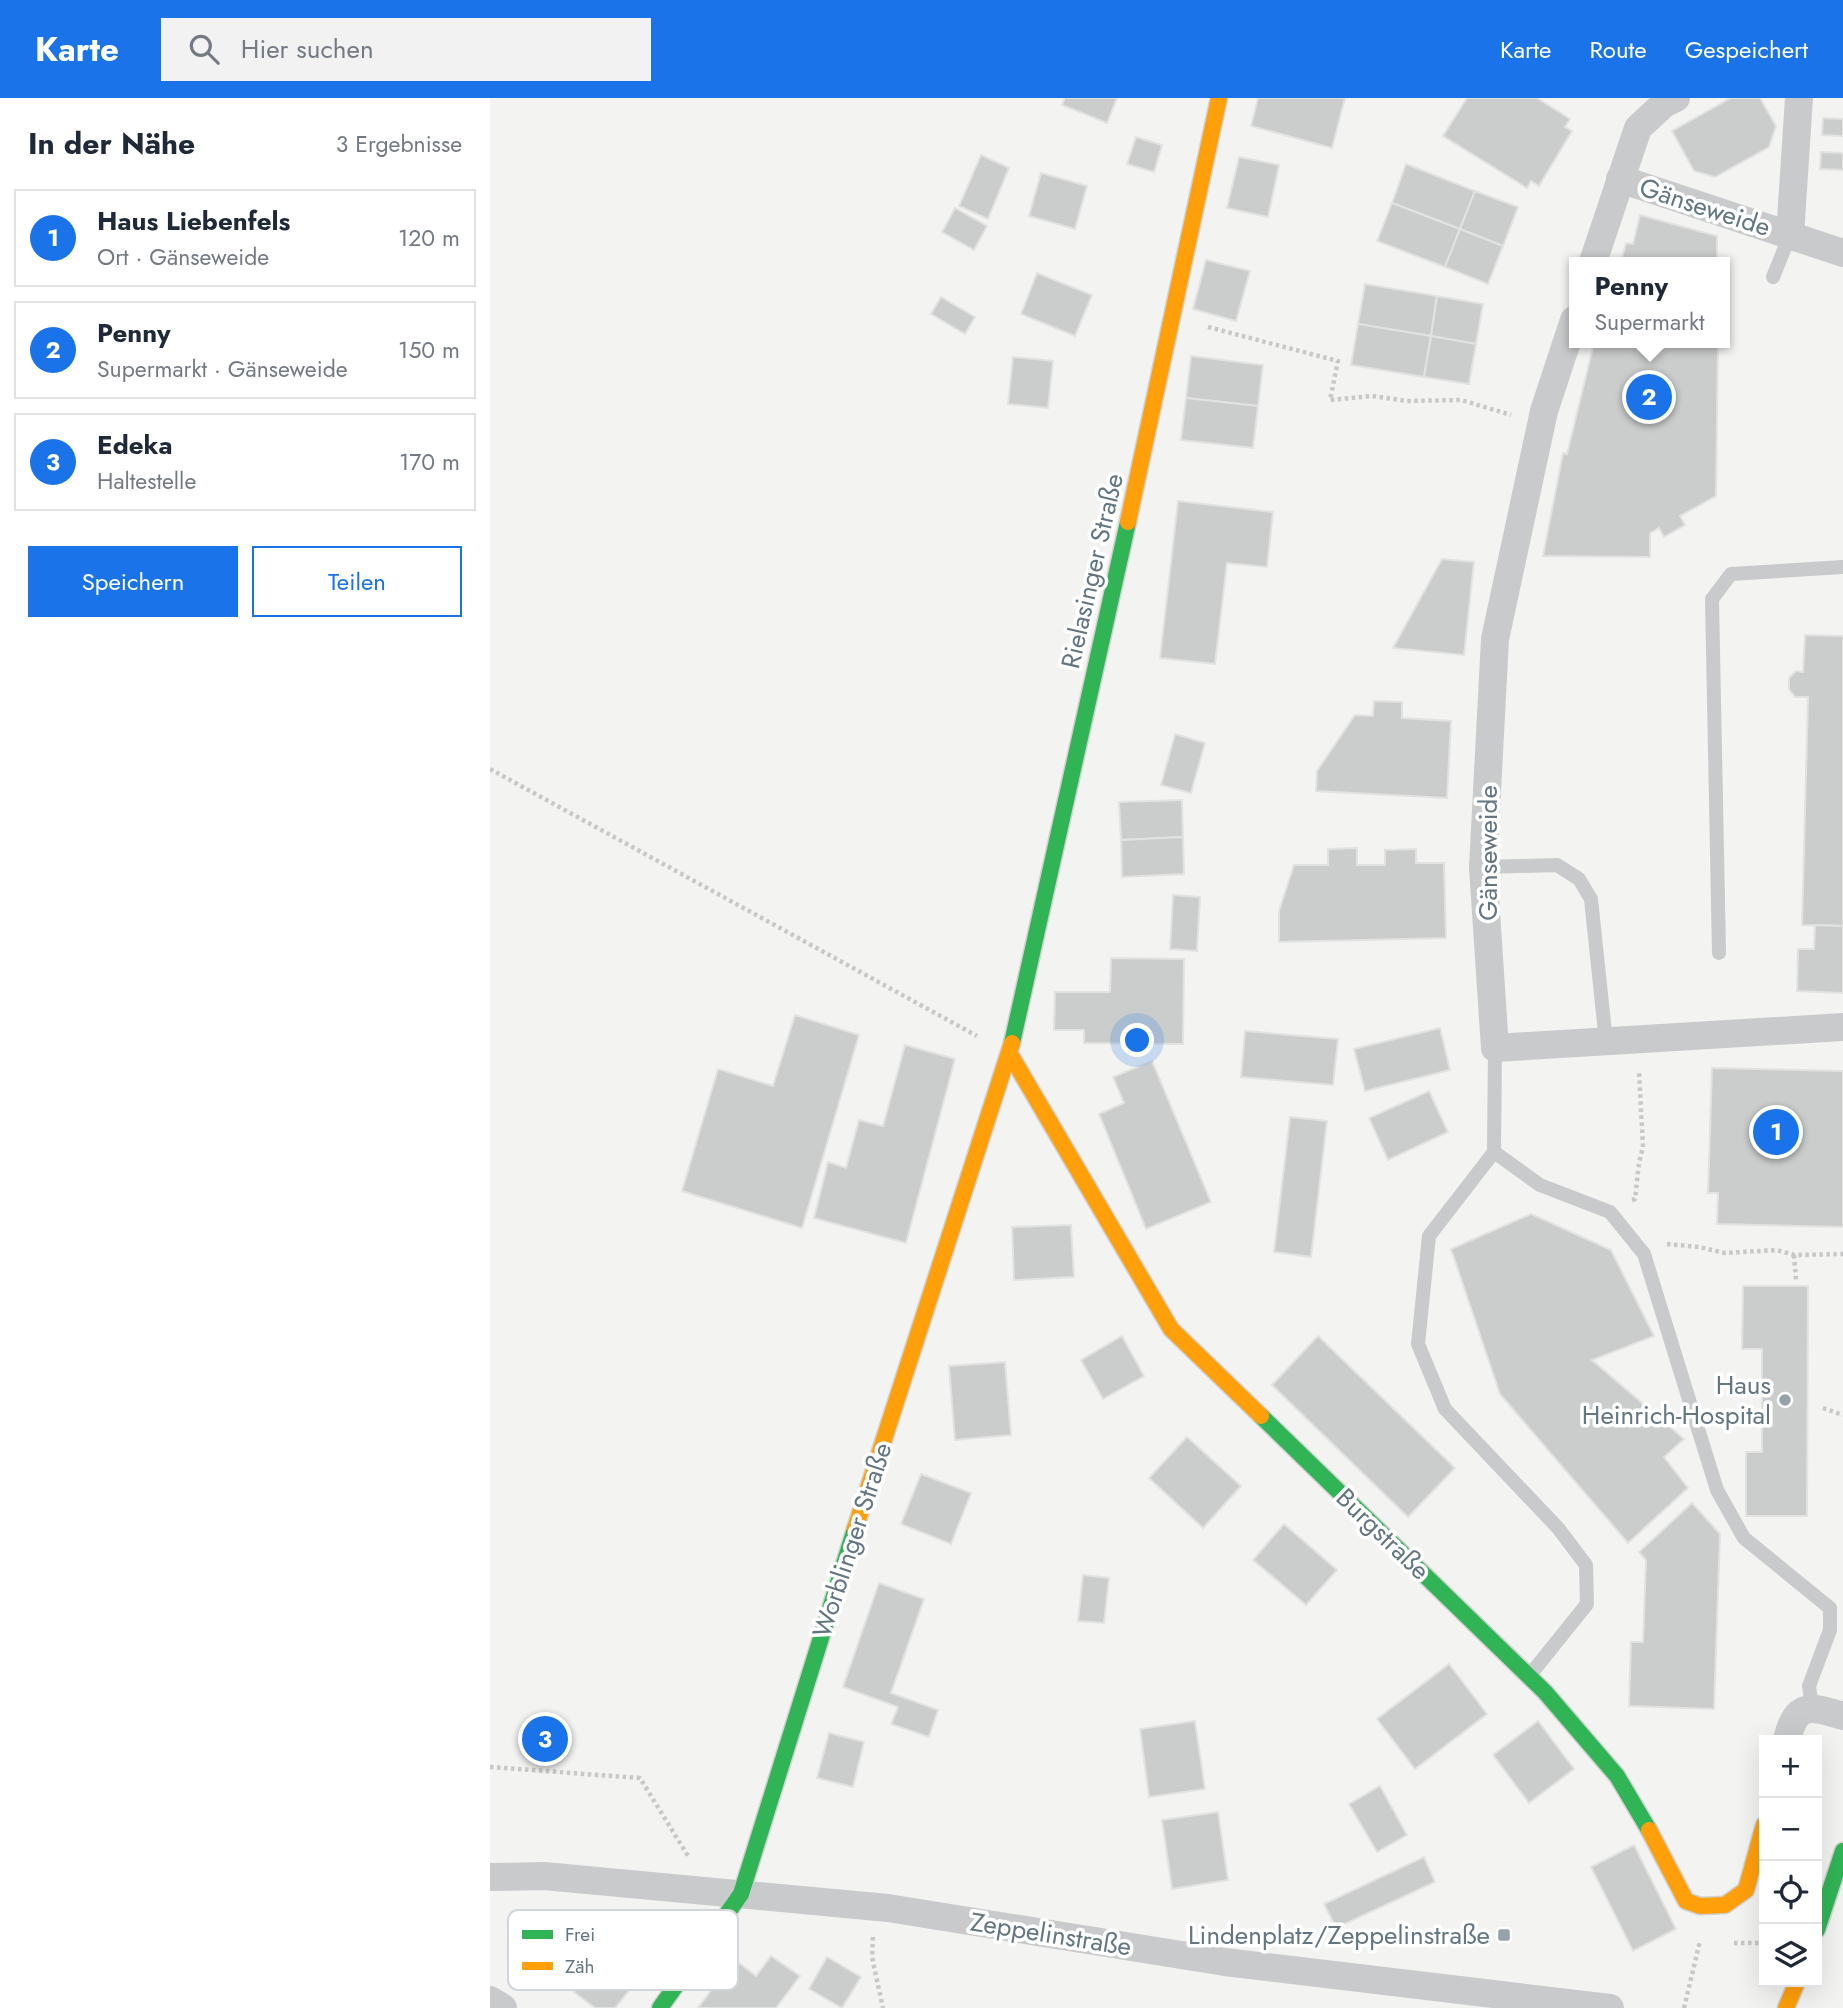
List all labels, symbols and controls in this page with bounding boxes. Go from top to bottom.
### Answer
search box [161,18,651,81]
text: Karte [35,26,119,73]
icon: search [185,30,223,68]
text: Hier suchen [241,30,374,68]
text: Karte [1500,32,1551,67]
text: Route [1589,32,1647,67]
text: Gespeichert [1685,32,1808,67]
text: In der Nähe [28,122,195,165]
text: 3 Ergebnisse [336,127,462,161]
street label: Gänseweide [1635,168,1775,246]
text: Haus Liebenfels [97,202,290,240]
text: 1 [47,221,59,255]
text: 120 m [398,221,460,255]
text: Ort · Gänseweide [97,240,269,274]
popup [1569,257,1730,348]
text: Penny [1594,267,1668,305]
text: Supermarkt [1594,305,1705,339]
text: Penny [97,314,171,352]
text: 2 [45,333,61,367]
text: 150 m [398,333,460,367]
text: Supermarkt · Gänseweide [97,352,348,386]
pin: 2 [1626,371,1672,423]
text: Edeka [97,426,173,464]
text: 3 [46,445,60,479]
text: 170 m [399,445,460,479]
text: Haltestelle [97,464,196,498]
street label: Rielasinger Straße [1051,470,1133,672]
button: Speichern [28,546,238,617]
button: Teilen [252,546,462,617]
street label: Gänseweide [1469,785,1507,921]
your location [1120,1023,1154,1057]
pin: 1 [1753,1106,1799,1158]
place label: Haus Heinrich-Hospital [1582,1366,1771,1434]
marker: Haus Heinrich-Hospital [1777,1392,1793,1408]
street label: Worblinger Straße [803,1438,901,1642]
street label: Burgstraße [1327,1479,1439,1589]
pin: 3 [522,1713,568,1765]
map controls [1759,1735,1822,1987]
button: + [1759,1735,1822,1798]
button: − [1759,1798,1822,1861]
button: locate [1759,1861,1822,1924]
street label: Zeppelinstraße [968,1903,1134,1965]
legend [508,1910,738,1990]
place label: Lindenplatz/Zeppelinstraße [1188,1916,1490,1954]
text: Frei [565,1921,595,1948]
button: layers [1759,1924,1822,1987]
marker: Lindenplatz/Zeppelinstraße [1496,1927,1512,1943]
text: Zäh [565,1953,595,1980]

